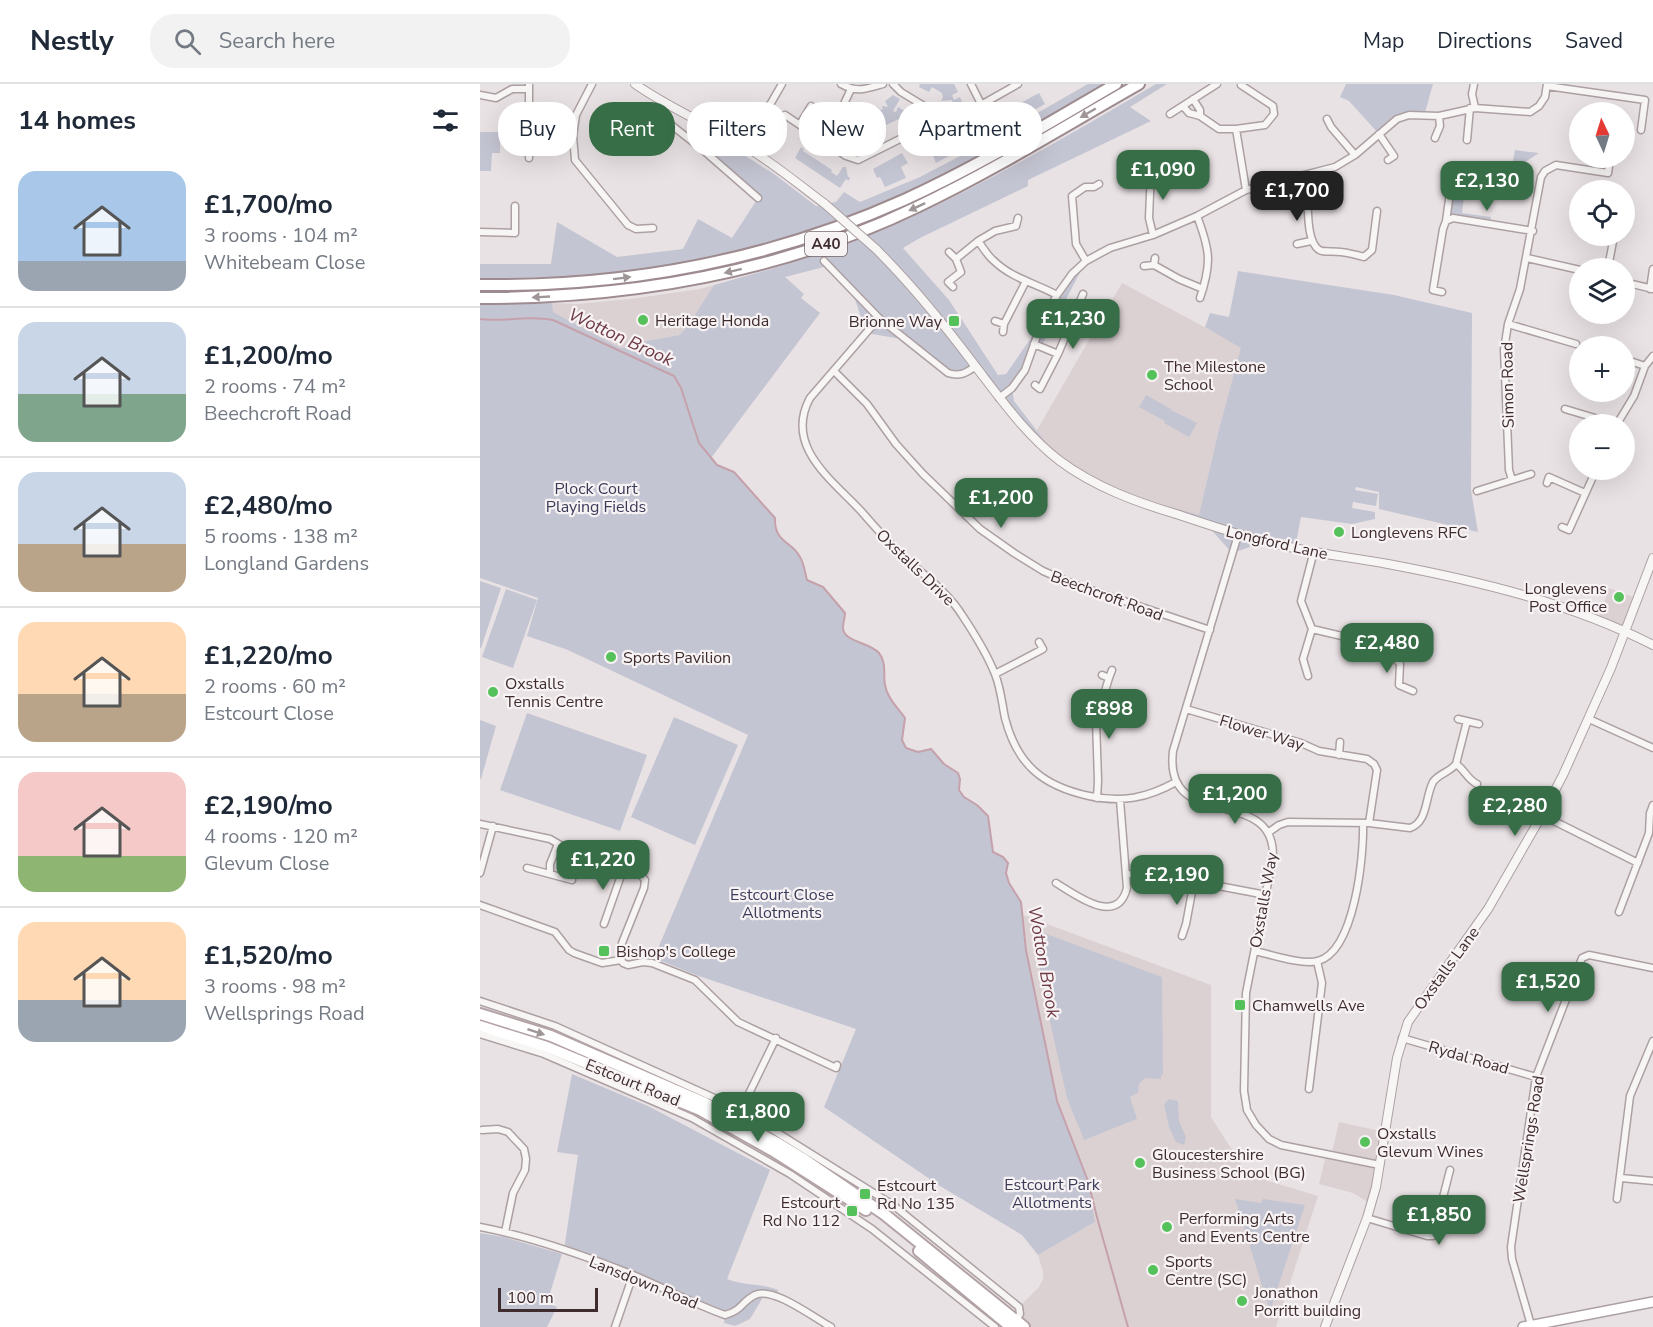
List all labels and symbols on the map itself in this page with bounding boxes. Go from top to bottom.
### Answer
north arrow [1569,102,1635,168]
one-way arrow [1080,108,1096,119]
pin: £1,090 [1114,150,1212,201]
pin: £2,130 [1438,161,1536,212]
pin: £1,700 [1248,171,1346,222]
one-way arrow [909,202,926,211]
road number: A40 [805,232,847,256]
one-way arrow [724,266,743,276]
one-way arrow [613,273,632,283]
one-way arrow [531,293,550,302]
pin: £1,230 [1024,299,1122,350]
water label: Wotton Brook [565,302,678,372]
place label: Heritage Honda [655,310,769,332]
place label: Brionne Way [849,311,943,333]
marker: Heritage Honda [636,313,650,327]
marker: Brionne Way [947,314,961,328]
street label: Simon Road [1496,342,1520,428]
place label: The Milestone School [1164,356,1266,396]
marker: The Milestone School [1145,368,1159,382]
park label: Plock Court Playing Fields [546,478,646,518]
pin: £1,200 [952,478,1050,529]
street label: Longford Lane [1224,521,1330,565]
place label: Longlevens RFC [1351,522,1468,544]
street label: Oxstalls Drive [871,525,959,611]
marker: Longlevens RFC [1332,525,1346,539]
street label: Beechcroft Road [1047,565,1166,626]
place label: Longlevens Post Office [1525,578,1607,618]
marker: Longlevens Post Office [1612,590,1626,604]
pin: £2,480 [1338,623,1436,674]
place label: Sports Pavilion [623,647,731,669]
marker: Sports Pavilion [604,650,618,664]
place label: Oxstalls Tennis Centre [505,673,603,713]
marker: Oxstalls Tennis Centre [486,685,500,699]
pin: £898 [1073,689,1145,740]
street label: Flower Way [1217,710,1307,756]
pin: £1,200 [1186,774,1284,825]
pin: £2,280 [1466,786,1564,837]
pin: £1,220 [554,840,652,891]
street label: Oxstalls Way [1245,850,1283,950]
pin: £2,190 [1128,855,1226,906]
park label: Estcourt Close Allotments [730,884,834,924]
water label: Wotton Brook [1022,904,1066,1021]
street label: Oxstalls Lane [1409,922,1485,1015]
place label: Bishop's College [616,941,736,963]
marker: Bishop's College [597,944,611,958]
pin: £1,520 [1499,962,1597,1013]
place label: Chamwells Ave [1252,995,1365,1017]
marker: Chamwells Ave [1233,998,1247,1012]
one-way arrow [527,1027,545,1037]
street label: Rydal Road [1426,1036,1511,1080]
street label: Estcourt Road [582,1054,683,1112]
street label: Wellsprings Road [1508,1074,1550,1204]
pin: £1,800 [709,1092,807,1143]
place label: Oxstalls Glevum Wines [1377,1123,1483,1163]
marker: Oxstalls Glevum Wines [1358,1135,1372,1149]
place label: Gloucestershire Business School (BG) [1152,1144,1306,1184]
marker: Gloucestershire Business School (BG) [1133,1156,1147,1170]
park label: Estcourt Park Allotments [1004,1174,1101,1214]
place label: Estcourt Rd No 135 [877,1175,955,1215]
marker: Estcourt Rd No 135 [858,1187,872,1201]
place label: Estcourt Rd No 112 [762,1192,840,1232]
pin: £1,850 [1390,1195,1488,1246]
marker: Estcourt Rd No 112 [845,1204,859,1218]
place label: Performing Arts and Events Centre [1179,1208,1310,1248]
marker: Performing Arts and Events Centre [1160,1220,1174,1234]
street label: Lansdown Road [586,1251,702,1315]
place label: Sports Centre (SC) [1165,1251,1247,1291]
marker: Sports Centre (SC) [1146,1263,1160,1277]
place label: Jonathon Porritt building [1253,1282,1361,1322]
scale bar [498,1285,598,1312]
marker: Jonathon Porritt building [1235,1294,1249,1308]

